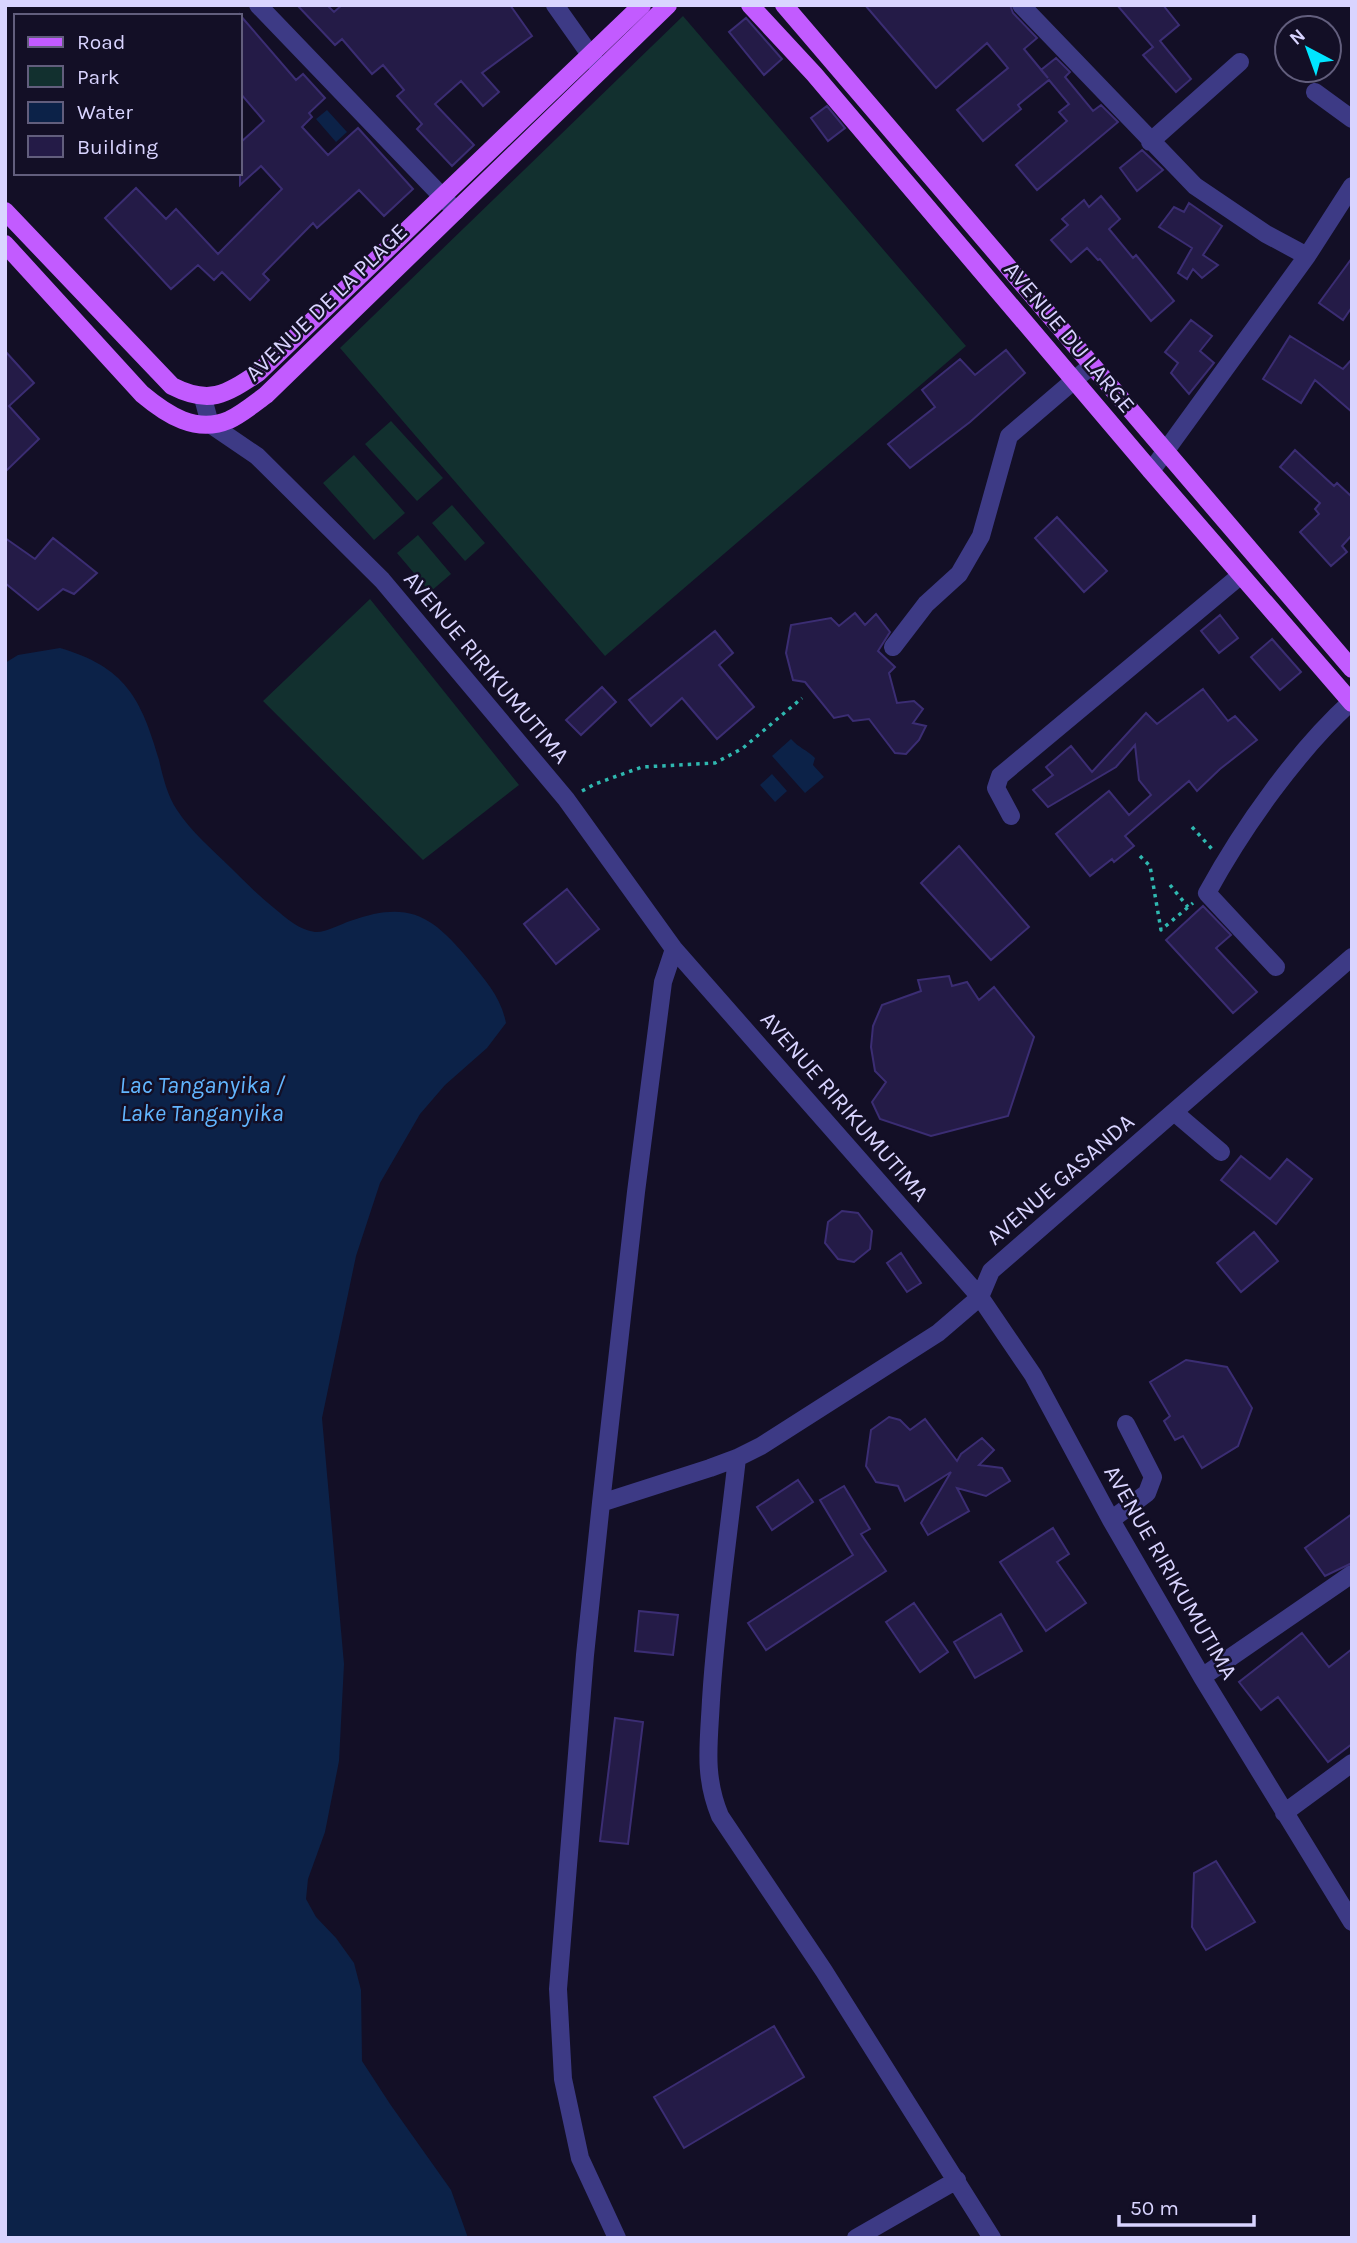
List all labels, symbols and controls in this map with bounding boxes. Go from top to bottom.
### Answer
legend [14,14,242,175]
north arrow [1273,14,1343,84]
text: N [1285,24,1310,50]
text: Road [77,30,125,54]
text: Park [77,65,120,89]
text: Water [77,100,133,124]
text: Building [77,135,158,159]
street label: AVENUE DE LA PLAGE [240,218,413,387]
street label: AVENUE DU LARGE [999,256,1141,418]
street label: AVENUE RIRIKUMUTIMA [398,566,575,769]
street label: AVENUE RIRIKUMUTIMA [755,1006,934,1207]
water label: Lac Tanganyika / Lake Tanganyika [119,1071,286,1127]
street label: AVENUE GASANDA [981,1108,1140,1251]
street label: AVENUE RIRIKUMUTIMA [1098,1460,1243,1684]
scale bar [1119,2184,1254,2228]
text: 50 m [1130,2196,1179,2220]

